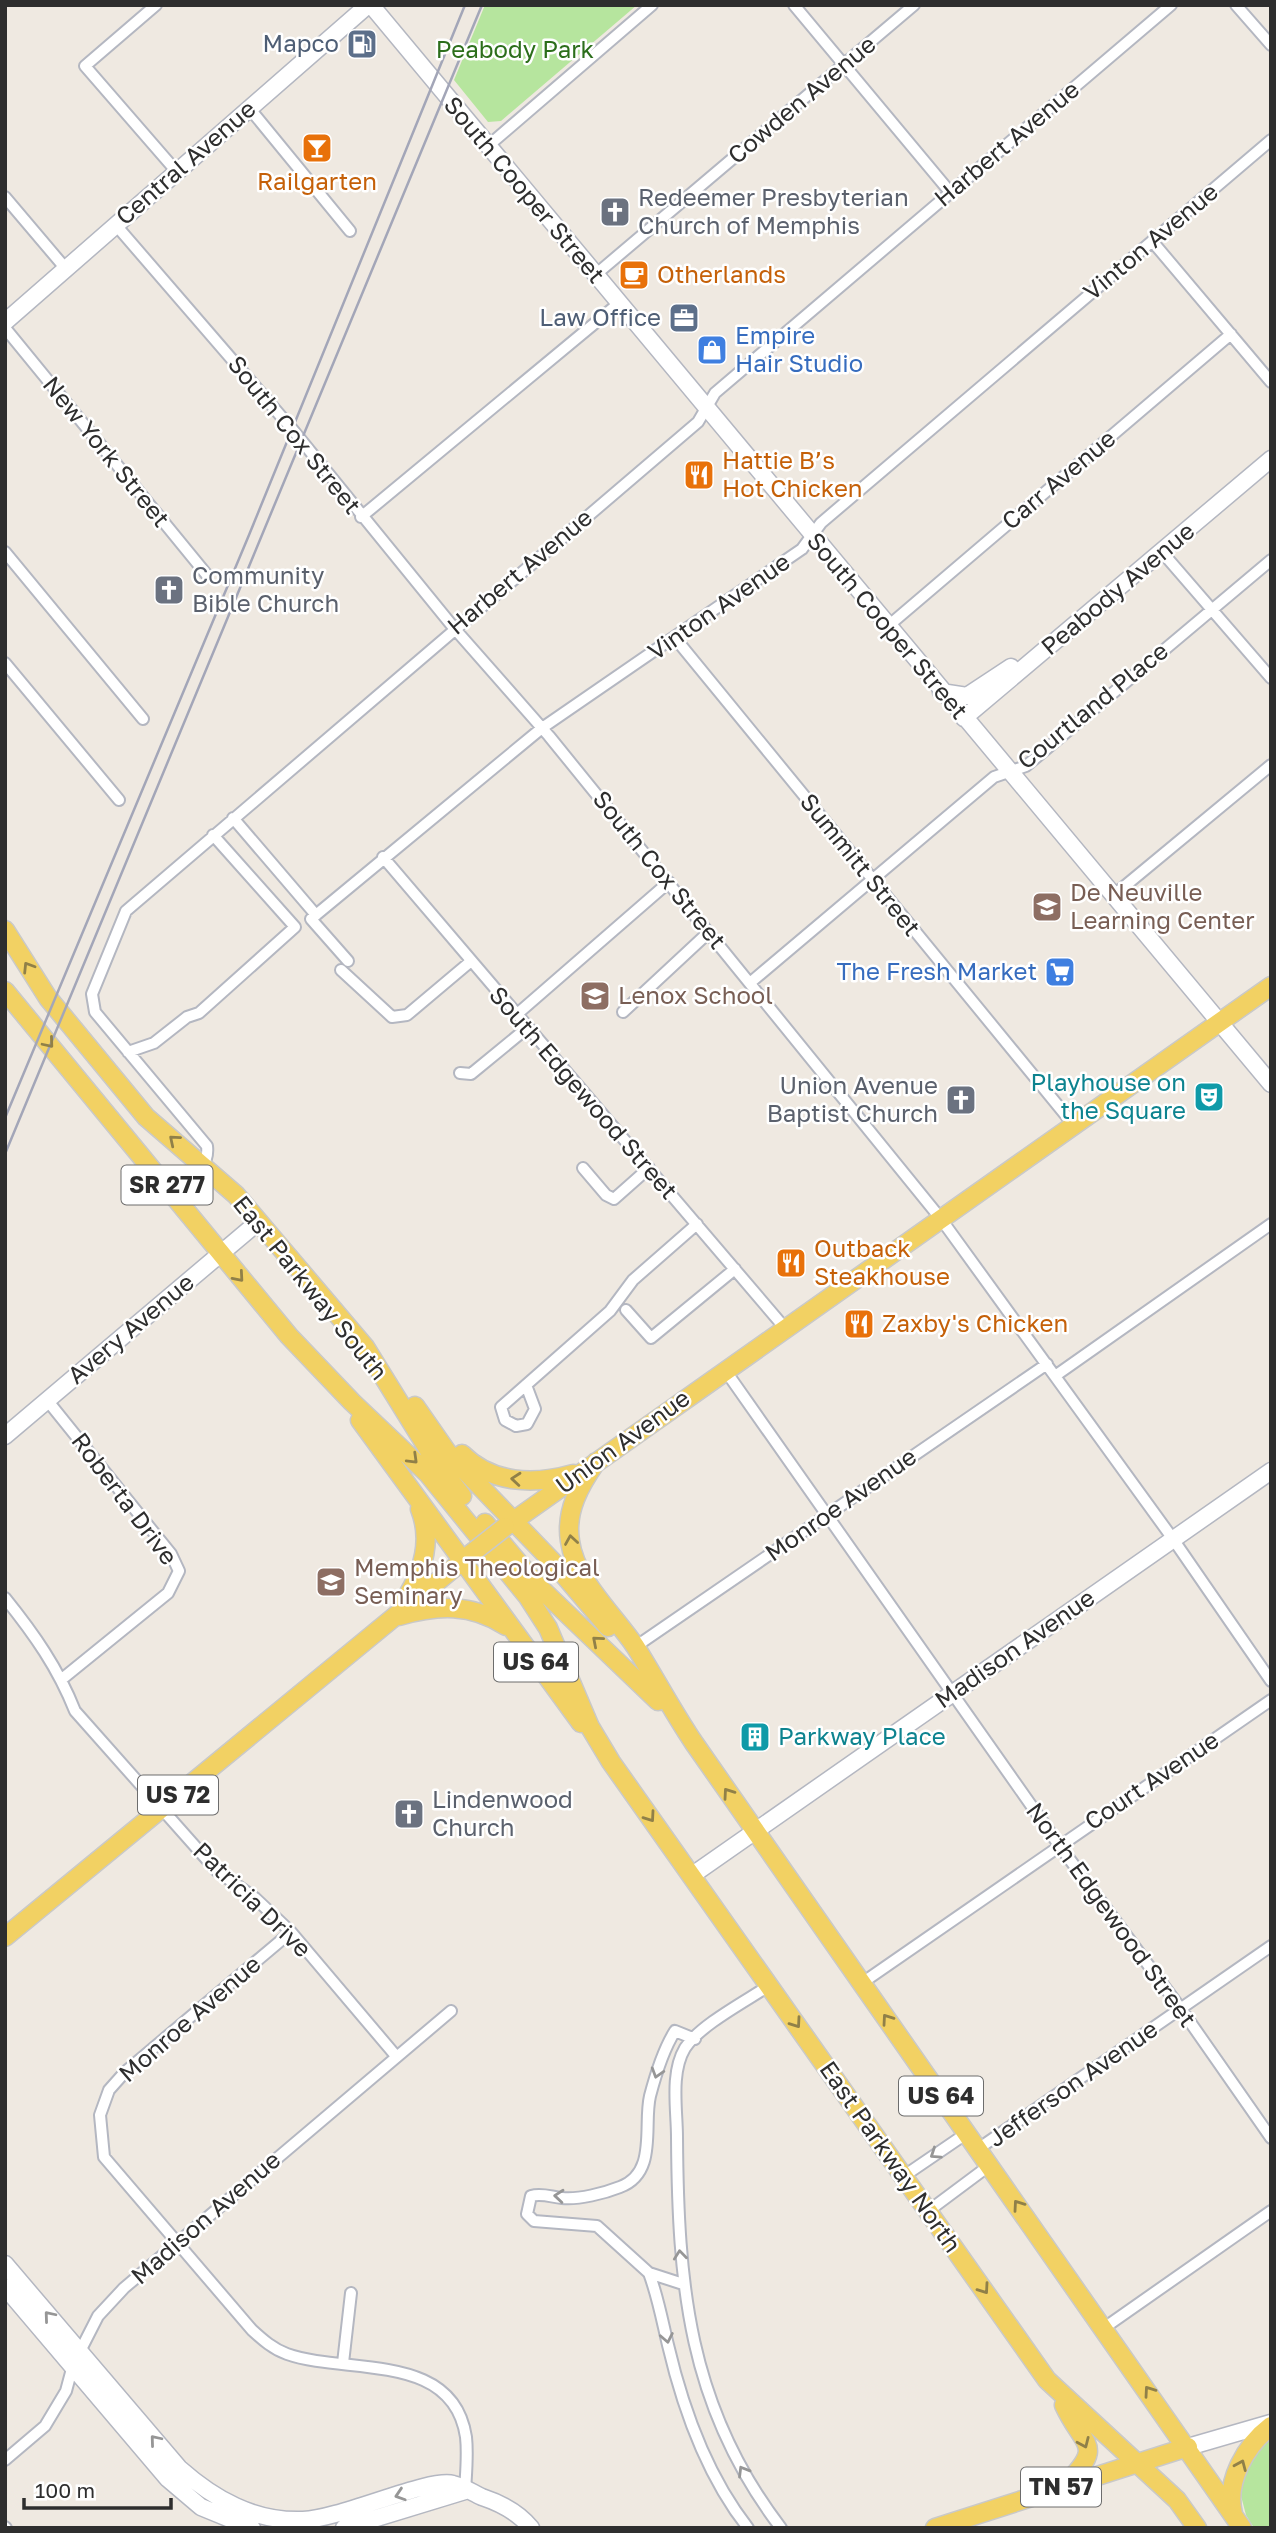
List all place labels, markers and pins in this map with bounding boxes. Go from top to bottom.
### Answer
fuel station icon: Mapco [345,27,379,61]
place label: Mapco [263,28,339,57]
bar icon: Railgarten [300,131,334,165]
place label: Railgarten [257,166,377,195]
place label: Redeemer Presbyterian Church of Memphis [638,182,909,239]
church icon: Redeemer Presbyterian Church of Memphis [598,195,632,229]
cafe icon: Otherlands [617,258,651,292]
place label: Otherlands [657,259,786,288]
office icon: Law Office [667,301,701,335]
place label: Law Office [539,302,661,331]
place label: Empire Hair Studio [735,320,863,377]
shop icon: Empire Hair Studio [695,333,729,367]
place label: Hattie B’s Hot Chicken [722,445,863,502]
restaurant icon: Hattie B’s Hot Chicken [682,458,716,492]
place label: Community Bible Church [192,560,339,617]
church icon: Community Bible Church [152,573,186,607]
place label: De Neuville Learning Center [1070,877,1255,934]
school or university icon: De Neuville Learning Center [1030,890,1064,924]
supermarket icon: The Fresh Market [1043,955,1077,989]
place label: The Fresh Market [836,956,1037,985]
school or university icon: Lenox School [578,979,612,1013]
place label: Lenox School [618,980,773,1009]
place label: Playhouse on the Square [1031,1067,1186,1124]
place label: Union Avenue Baptist Church [767,1070,938,1127]
theatre icon: Playhouse on the Square [1192,1080,1226,1114]
church icon: Union Avenue Baptist Church [944,1083,978,1117]
place label: Outback Steakhouse [814,1233,950,1290]
restaurant icon: Outback Steakhouse [774,1246,808,1280]
restaurant icon: Zaxby's Chicken [842,1307,876,1341]
place label: Zaxby's Chicken [882,1308,1068,1337]
place label: Memphis Theological Seminary [354,1552,600,1609]
school or university icon: Memphis Theological Seminary [314,1565,348,1599]
building icon: Parkway Place [738,1720,772,1754]
place label: Parkway Place [778,1721,946,1750]
place label: Lindenwood Church [432,1784,573,1841]
church icon: Lindenwood Church [392,1797,426,1831]

